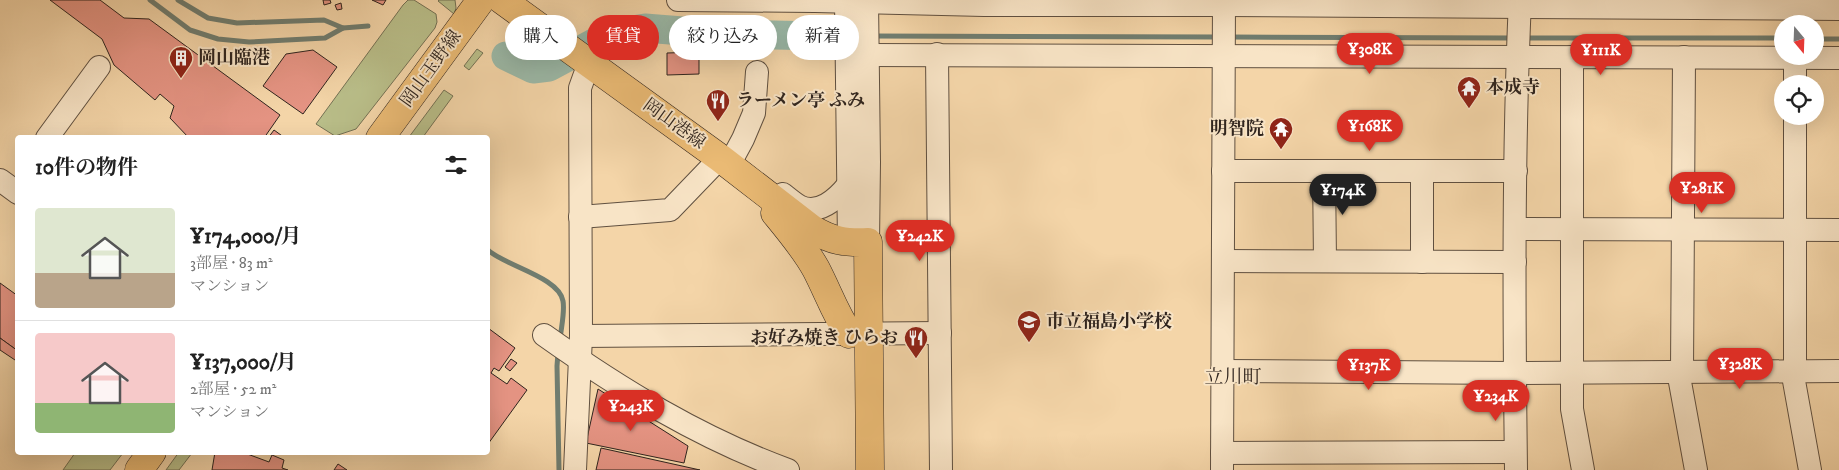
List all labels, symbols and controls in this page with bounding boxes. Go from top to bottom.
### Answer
chip: 購入 [505,15,577,60]
chip: 賃貸 [587,15,659,60]
chip: 絞り込み [669,15,777,60]
chip: 新着 [787,15,859,60]
north arrow [1774,15,1824,65]
map controls [1774,15,1824,125]
street label: 岡山玉野線 [396,26,466,112]
pin: ¥308K [1335,32,1405,75]
pin: ¥111K [1566,34,1636,76]
text: ¥308K [1348,39,1392,59]
text: ¥111K [1581,40,1621,60]
building icon: 岡山臨港 [168,45,194,79]
place label: 岡山臨港 [198,47,270,69]
temple icon: 本成寺 [1456,75,1482,109]
button: locate [1774,75,1824,125]
place label: 本成寺 [1486,77,1540,99]
restaurant icon: ラーメン亭 ふみ [705,88,731,122]
place label: ラーメン亭 ふみ [736,90,865,112]
street label: 岡山港線 [638,94,710,154]
pin: ¥168K [1335,110,1405,152]
temple icon: 明智院 [1268,116,1294,150]
text: ¥168K [1348,116,1392,136]
place label: 明智院 [1210,118,1264,140]
icon: filters [442,151,470,179]
text: 10件の物件 [35,155,138,181]
pin: ¥281K [1667,172,1737,214]
pin: ¥174K [1308,174,1378,216]
text: ¥281K [1680,178,1724,198]
text: ¥174K [1320,180,1366,200]
pin: ¥242K [885,220,955,262]
text: ¥174,000/月 [190,224,301,250]
text: ¥242K [897,226,943,246]
icon: home [75,228,135,288]
text: 3部屋 · 83 m² [190,253,273,273]
text: マンション [190,276,269,296]
school or university icon: 市立福島小学校 [1016,309,1042,343]
place label: 市立福島小学校 [1046,311,1172,333]
restaurant icon: お好み焼き ひらお [903,325,929,359]
place label: お好み焼き ひらお [750,327,898,349]
pin: ¥137K [1334,348,1404,391]
pin: ¥328K [1705,348,1775,390]
text: ¥137,000/月 [190,350,297,376]
icon: home [75,353,135,413]
text: ¥328K [1718,354,1762,374]
text: ¥137K [1348,355,1390,375]
district label: 立川町 [1204,366,1262,389]
text: 2部屋 · 52 m² [190,379,277,399]
pin: ¥234K [1461,380,1531,422]
text: ¥234K [1473,386,1519,406]
pin: ¥243K [596,390,666,432]
text: ¥243K [608,396,654,416]
text: マンション [190,402,269,422]

